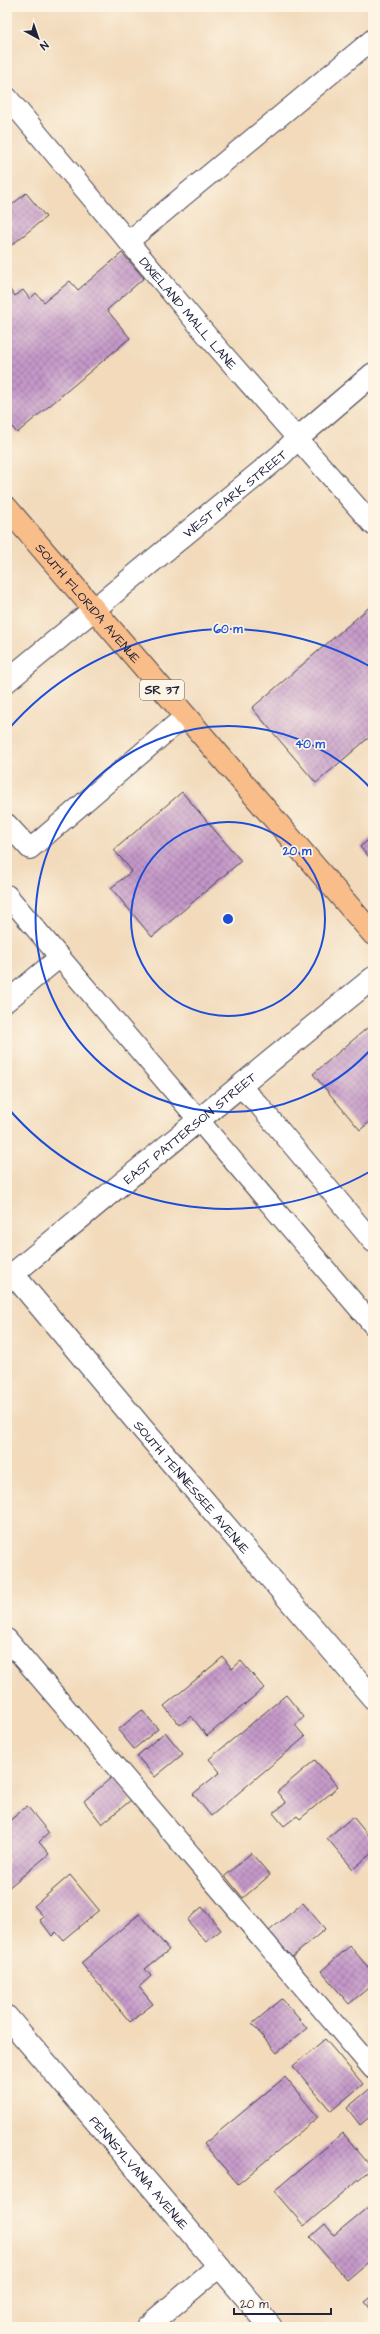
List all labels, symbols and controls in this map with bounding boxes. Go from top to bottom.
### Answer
north arrow [18,18,58,58]
text: N [37,37,52,53]
street label: DIXIELAND MALL LANE [135,253,241,374]
street label: WEST PARK STREET [179,445,292,542]
street label: SOUTH FLORIDA AVENUE [31,540,145,668]
text: 60 m [213,621,243,638]
road number: SR 37 [140,680,184,700]
text: 40 m [295,736,326,753]
text: 20 m [282,843,312,860]
centre of rings [221,912,235,926]
street label: EAST PATTERSON STREET [120,1068,261,1189]
street label: SOUTH TENNESSEE AVENUE [129,1417,254,1558]
street label: PENNSYLVANIA AVENUE [85,2112,192,2234]
scale bar [234,2290,331,2316]
text: 20 m [240,2296,269,2313]

